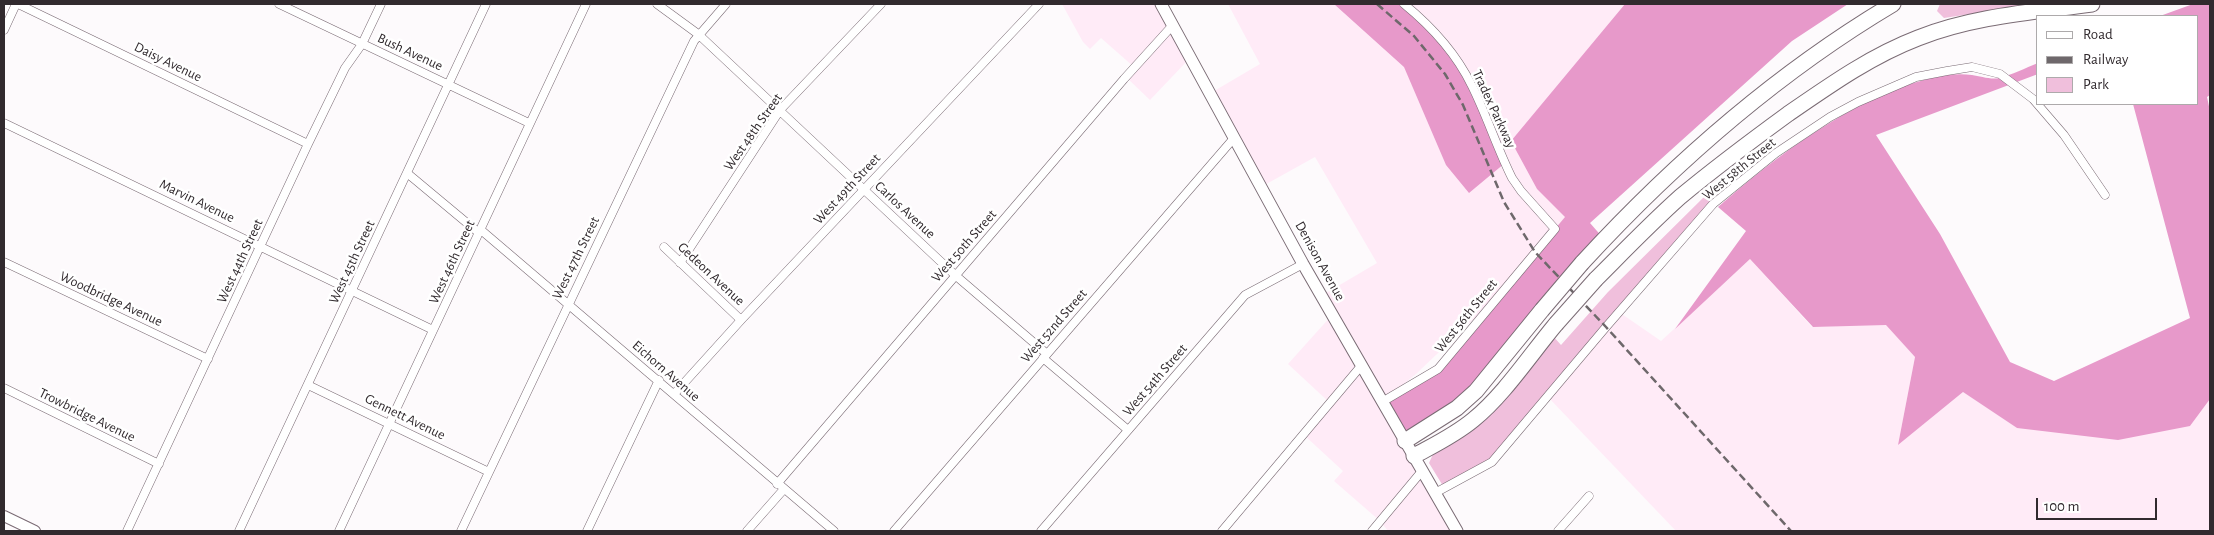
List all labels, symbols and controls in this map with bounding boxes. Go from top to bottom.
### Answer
legend [2036,15,2199,105]
text: Road [2083,27,2113,42]
street label: Bush Avenue [375,30,445,74]
street label: Daisy Avenue [131,38,205,86]
text: Railway [2083,52,2128,67]
street label: Tradex Parkway [1469,67,1519,151]
text: Park [2083,77,2109,92]
street label: West 48th Street [720,90,786,174]
street label: West 58th Street [1699,134,1779,204]
street label: West 49th Street [810,150,884,228]
street label: Marvin Avenue [157,176,237,226]
street label: Carlos Avenue [871,178,939,242]
street label: West 50th Street [928,206,1000,286]
street label: West 47th Street [549,214,603,302]
street label: West 44th Street [213,216,267,306]
street label: West 46th Street [425,217,479,307]
street label: West 45th Street [325,218,379,306]
street label: Denison Avenue [1291,218,1349,304]
street label: Gedeon Avenue [674,239,748,309]
street label: Woodbridge Avenue [57,268,165,330]
street label: West 56th Street [1431,276,1501,356]
street label: West 52nd Street [1017,286,1091,366]
street label: Eichorn Avenue [629,337,703,405]
street label: West 54th Street [1119,341,1191,419]
street label: Trowbridge Avenue [36,384,138,446]
street label: Gennett Avenue [362,390,448,444]
scale bar [2039,488,2160,520]
text: 100 m [2044,499,2079,514]

